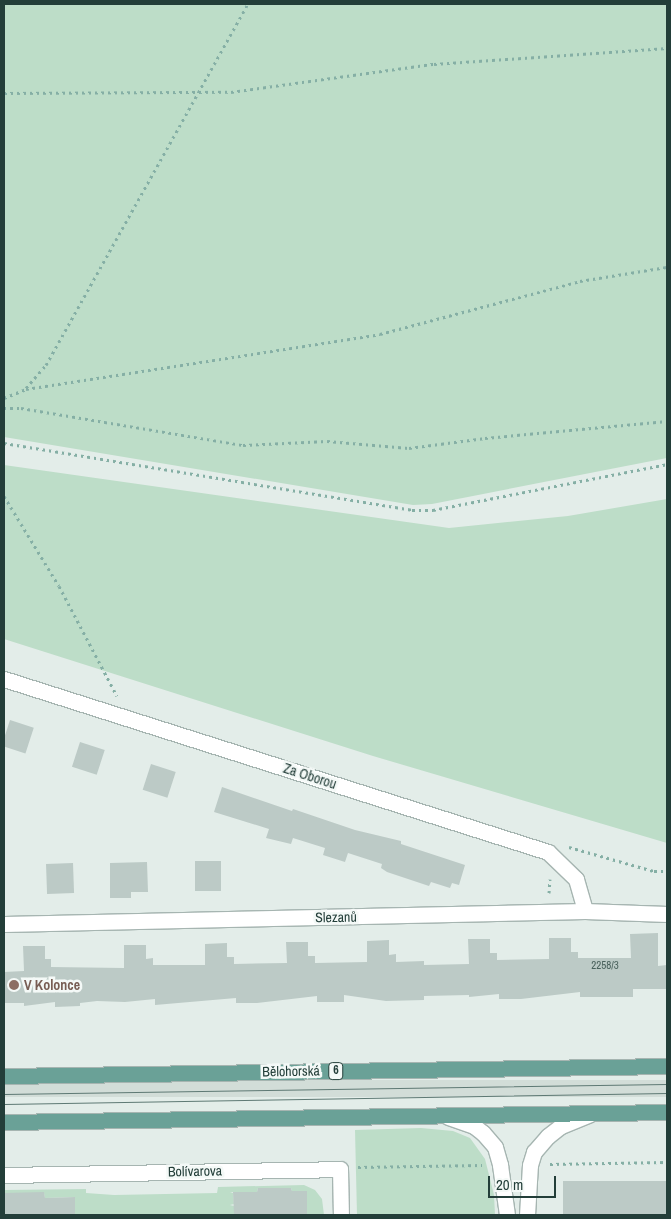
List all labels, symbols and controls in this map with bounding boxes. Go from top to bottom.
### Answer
street label: Za Oborou [281,760,339,792]
street label: Slezanů [315,908,357,926]
house number: 2258/3 [591,958,619,972]
place label: V Kolonce [24,977,80,993]
marker: V Kolonce [8,979,20,991]
street label: Bělohorská [262,1062,320,1080]
road number: 6 [327,1062,345,1080]
street label: Bolívarova [168,1162,222,1180]
scale bar [491,1166,558,1198]
text: 20 m [496,1174,523,1195]

